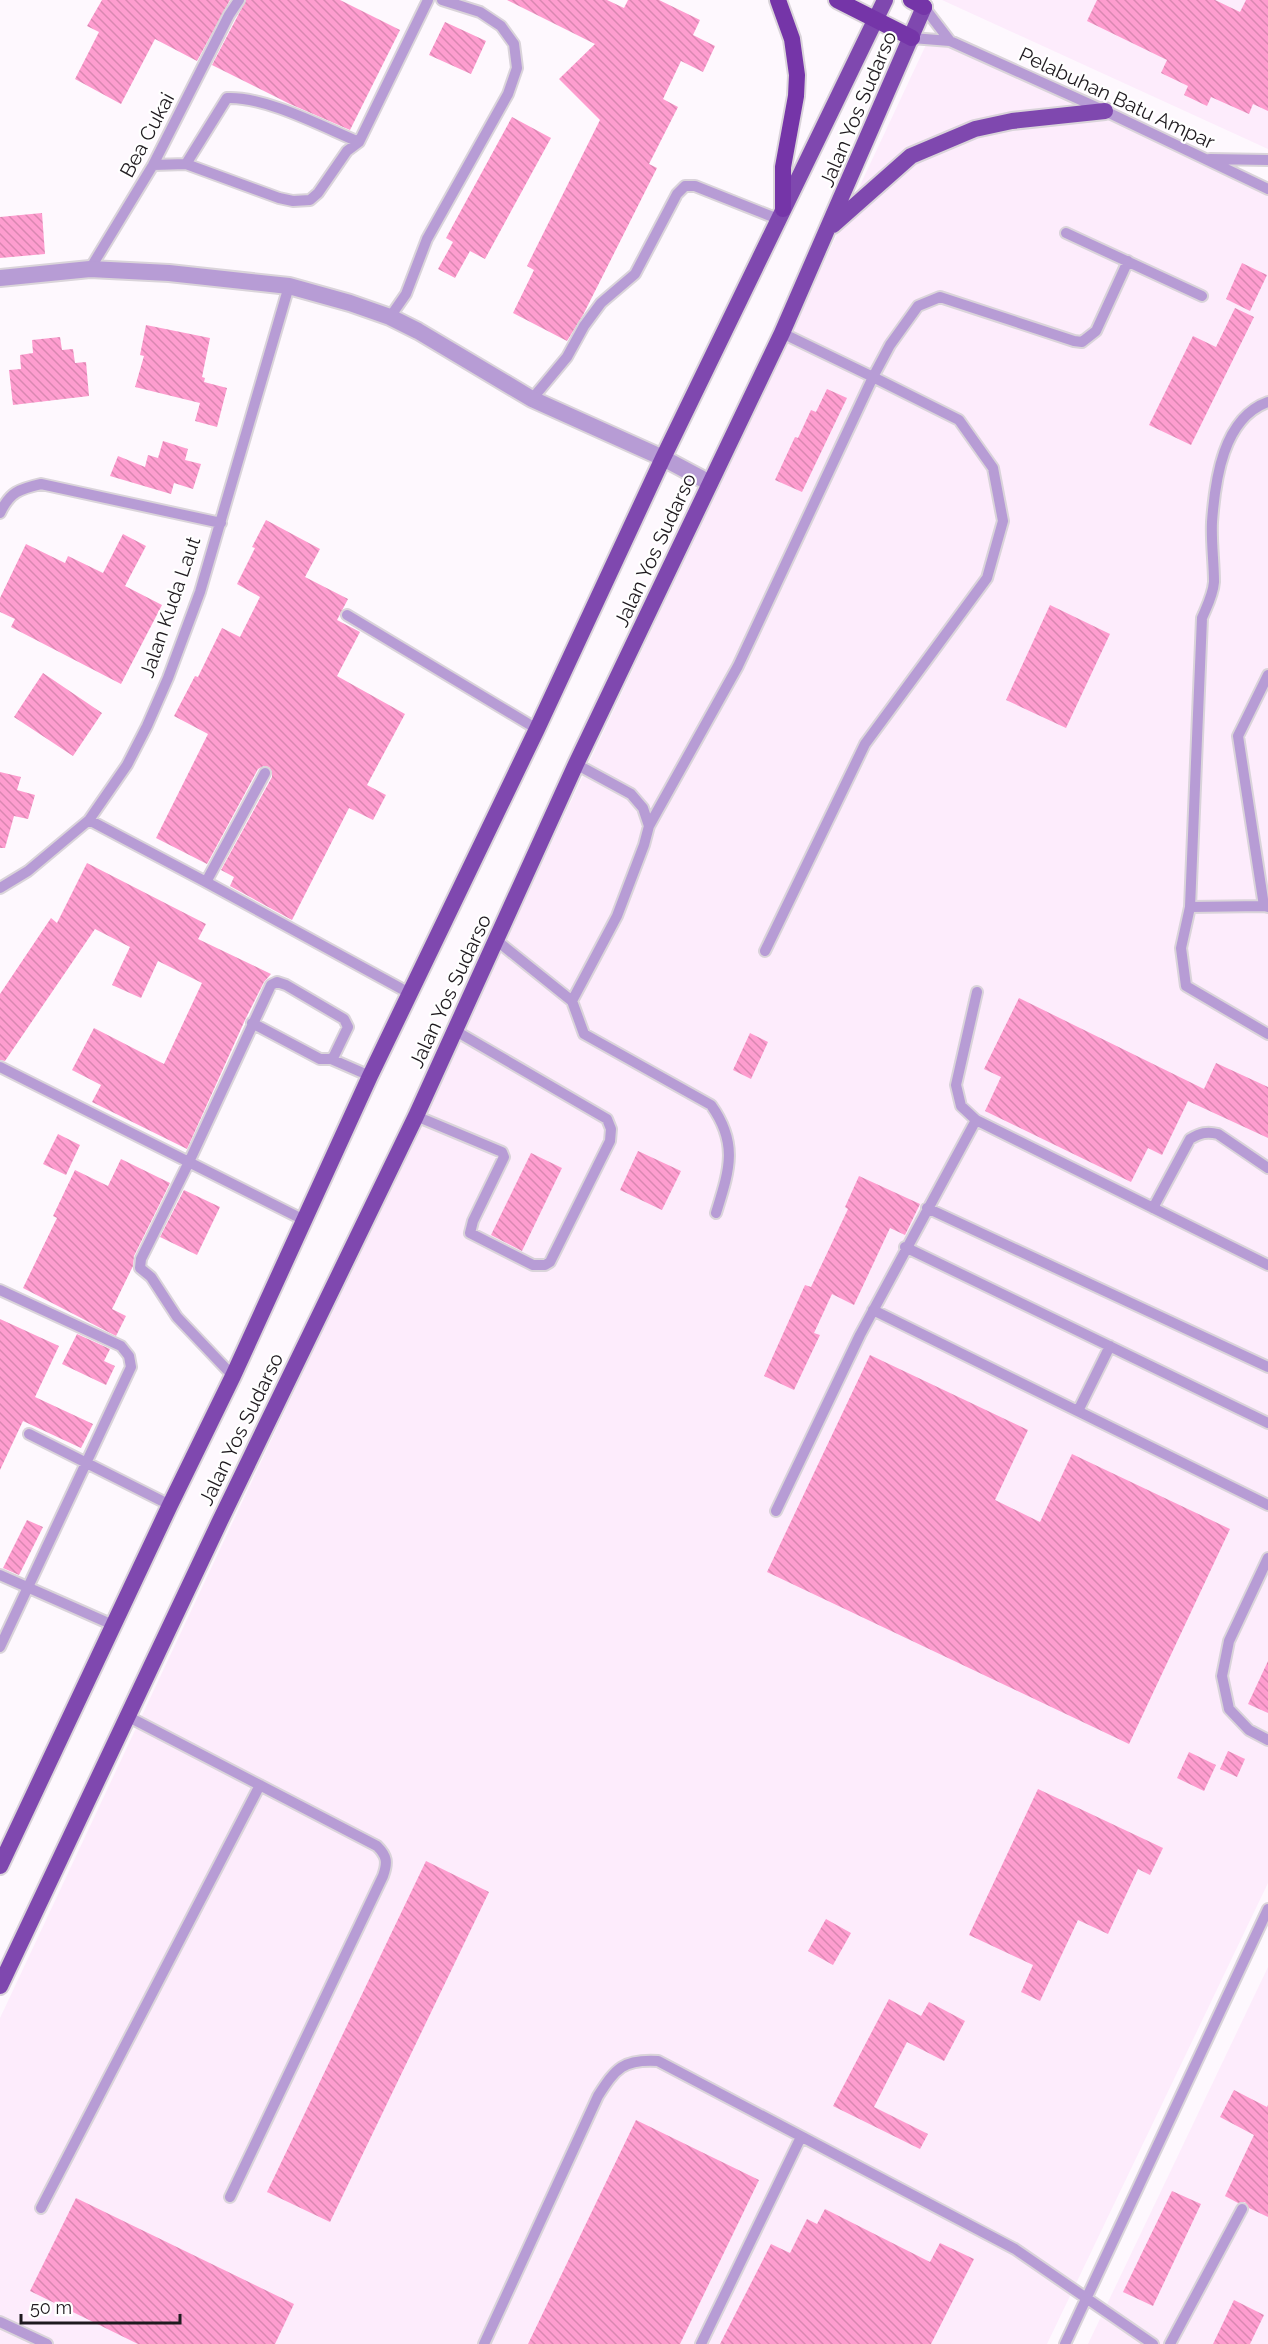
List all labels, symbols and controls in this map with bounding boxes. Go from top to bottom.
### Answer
street label: Jalan Yos Sudarso [814,28,902,190]
street label: Pelabuhan Batu Ampar [1015,42,1219,154]
street label: Bea Cukai [115,89,179,181]
street label: Jalan Yos Sudarso [609,469,701,631]
street label: Jalan Kuda Laut [135,533,205,681]
street label: Jalan Yos Sudarso [404,910,496,1072]
street label: Jalan Yos Sudarso [194,1349,288,1509]
scale bar [21,2287,180,2325]
text: 50 m [30,2297,72,2318]

